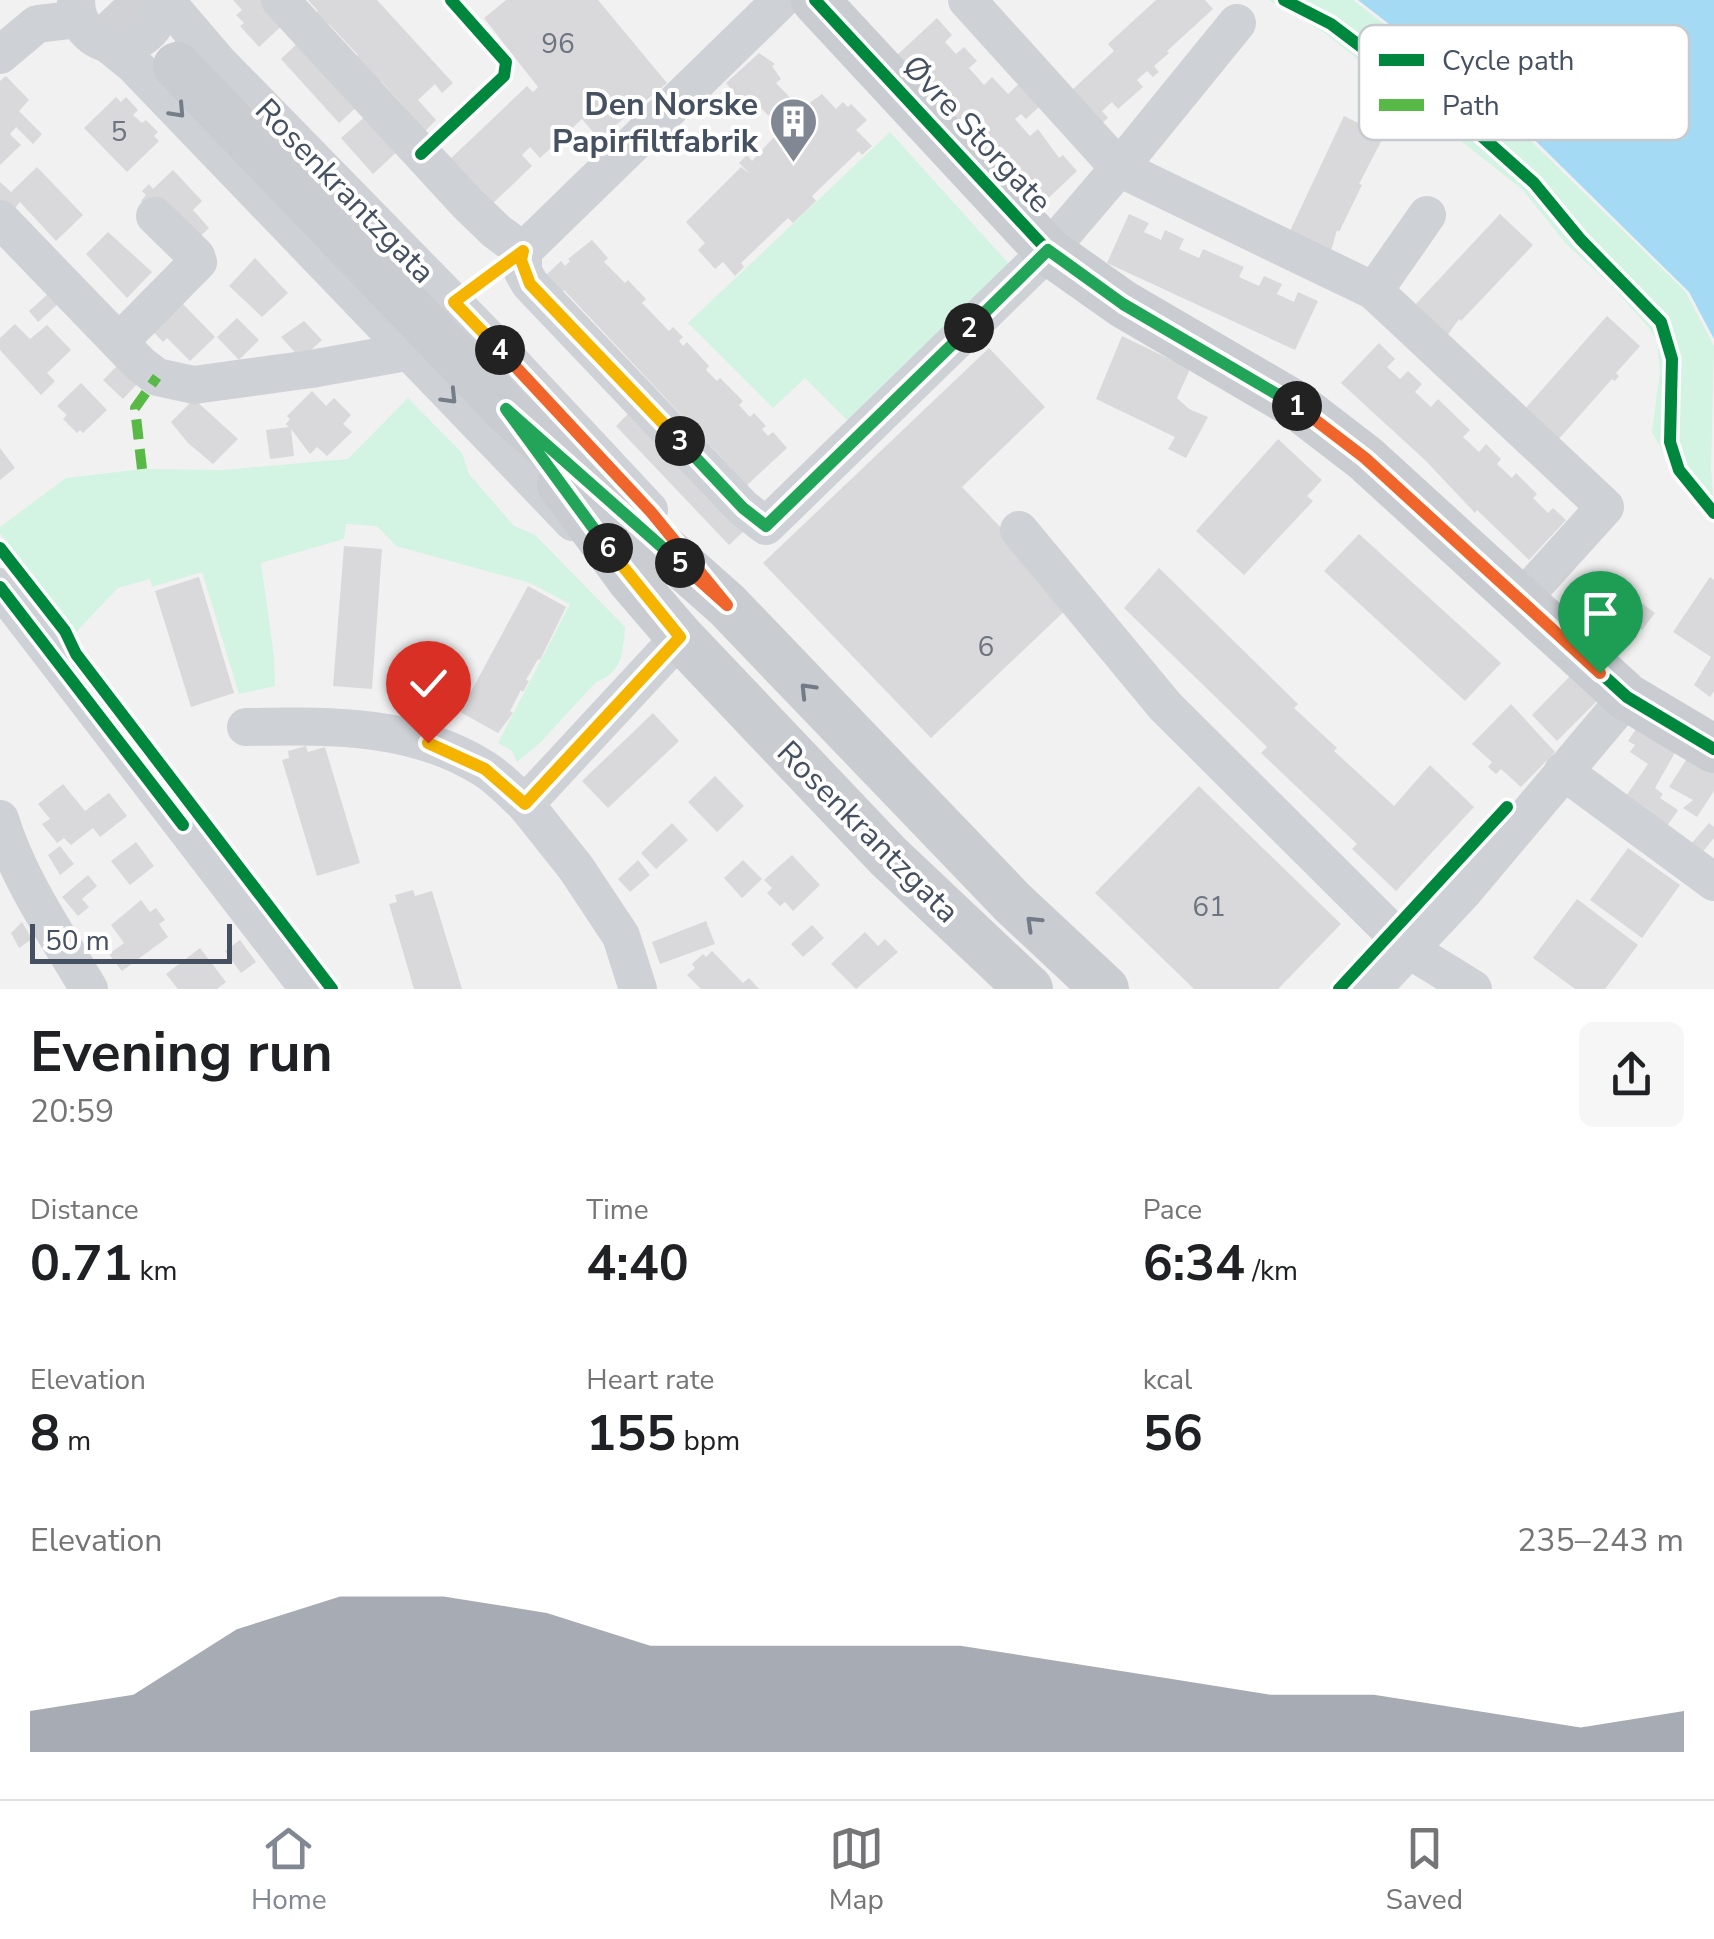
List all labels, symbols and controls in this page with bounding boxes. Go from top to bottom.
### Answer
house number: 96 [541,25,575,63]
legend [1359,25,1689,140]
text: Cycle path [1442,42,1574,80]
street label: Øvre Storgate [893,46,1061,222]
place label: Den Norske Papirfiltfabrik [552,83,759,163]
text: Path [1442,87,1500,125]
street label: Rosenkrantzgata [246,89,444,293]
building icon: Den Norske Papirfiltfabrik [767,96,819,164]
one-way arrow [166,100,184,118]
house number: 5 [111,113,127,151]
pin: 2 [944,303,994,353]
text: 2 [961,309,977,347]
pin: 4 [475,325,525,375]
text: 4 [492,331,508,369]
pin: 1 [1272,381,1322,431]
one-way arrow [438,386,456,404]
text: 1 [1289,387,1305,425]
pin: 3 [655,416,705,466]
text: 3 [672,422,688,460]
pin: 6 [583,523,633,573]
text: 6 [600,529,616,567]
pin: 5 [655,538,705,588]
text: 5 [672,544,688,582]
pin [1558,571,1643,674]
icon: arrive [1573,586,1628,641]
house number: 6 [978,628,994,666]
pin [386,641,471,744]
icon: check [401,656,456,711]
one-way arrow [801,683,819,701]
street label: Rosenkrantzgata [767,731,969,933]
house number: 61 [1192,888,1226,926]
one-way arrow [1027,917,1045,935]
scale bar [30,919,232,964]
text: 50 m [45,922,110,960]
text: Evening run [30,1015,333,1090]
button: share [1579,1022,1684,1127]
text: 20:59 [30,1090,114,1133]
text: Distance [30,1191,139,1229]
text: Time [586,1191,649,1229]
text: Pace [1143,1191,1202,1229]
text: 0.71 [30,1229,132,1298]
text: 4:40 [586,1229,689,1298]
text: 6:34 [1143,1229,1245,1298]
text: km [132,1252,178,1290]
text: /km [1245,1252,1298,1290]
text: Elevation [30,1361,146,1399]
text: Heart rate [586,1361,714,1399]
text: kcal [1143,1361,1192,1399]
text: 8 [30,1399,60,1468]
text: 155 [586,1399,676,1468]
text: 56 [1143,1399,1203,1468]
text: m [60,1422,91,1460]
text: bpm [676,1422,740,1460]
text: Elevation [30,1519,163,1562]
text: 235–243 m [1517,1519,1684,1562]
tab: Home [251,1821,327,1919]
tab: Map [829,1821,884,1919]
tab: Saved [1386,1821,1463,1919]

